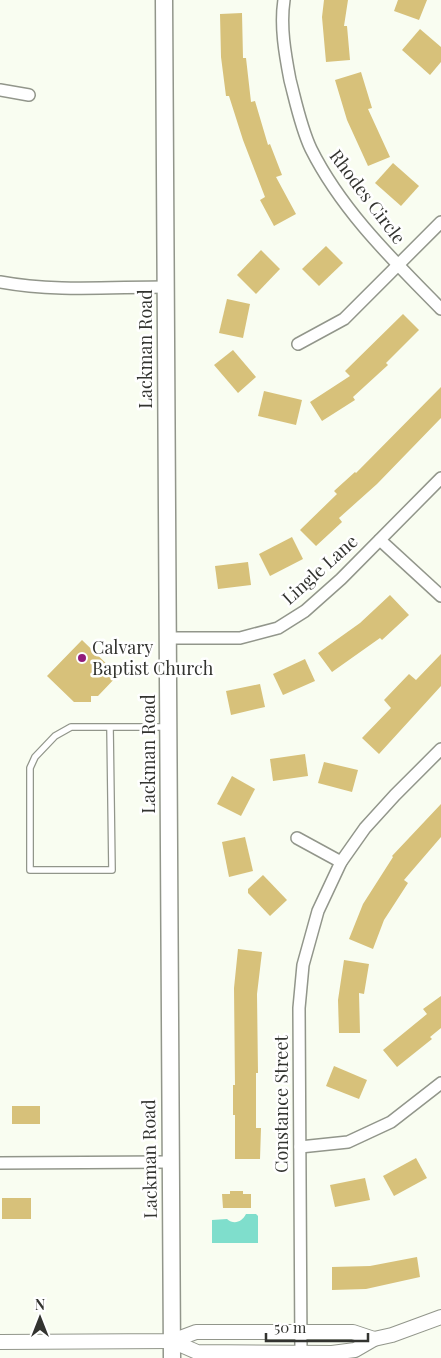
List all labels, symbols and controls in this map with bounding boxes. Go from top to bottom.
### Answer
street label: Rhodes Circle [324,144,411,248]
street label: Lackman Road [133,289,157,409]
street label: Lingle Lane [276,529,362,610]
place label: Calvary Baptist Church [92,635,214,680]
marker: Calvary Baptist Church [76,652,88,664]
street label: Lackman Road [136,694,160,814]
street label: Constance Street [269,1034,293,1173]
street label: Lackman Road [136,1099,162,1219]
north arrow [15,1293,65,1343]
text: N [35,1295,45,1314]
scale bar [266,1310,368,1342]
text: 50 m [274,1317,307,1337]

